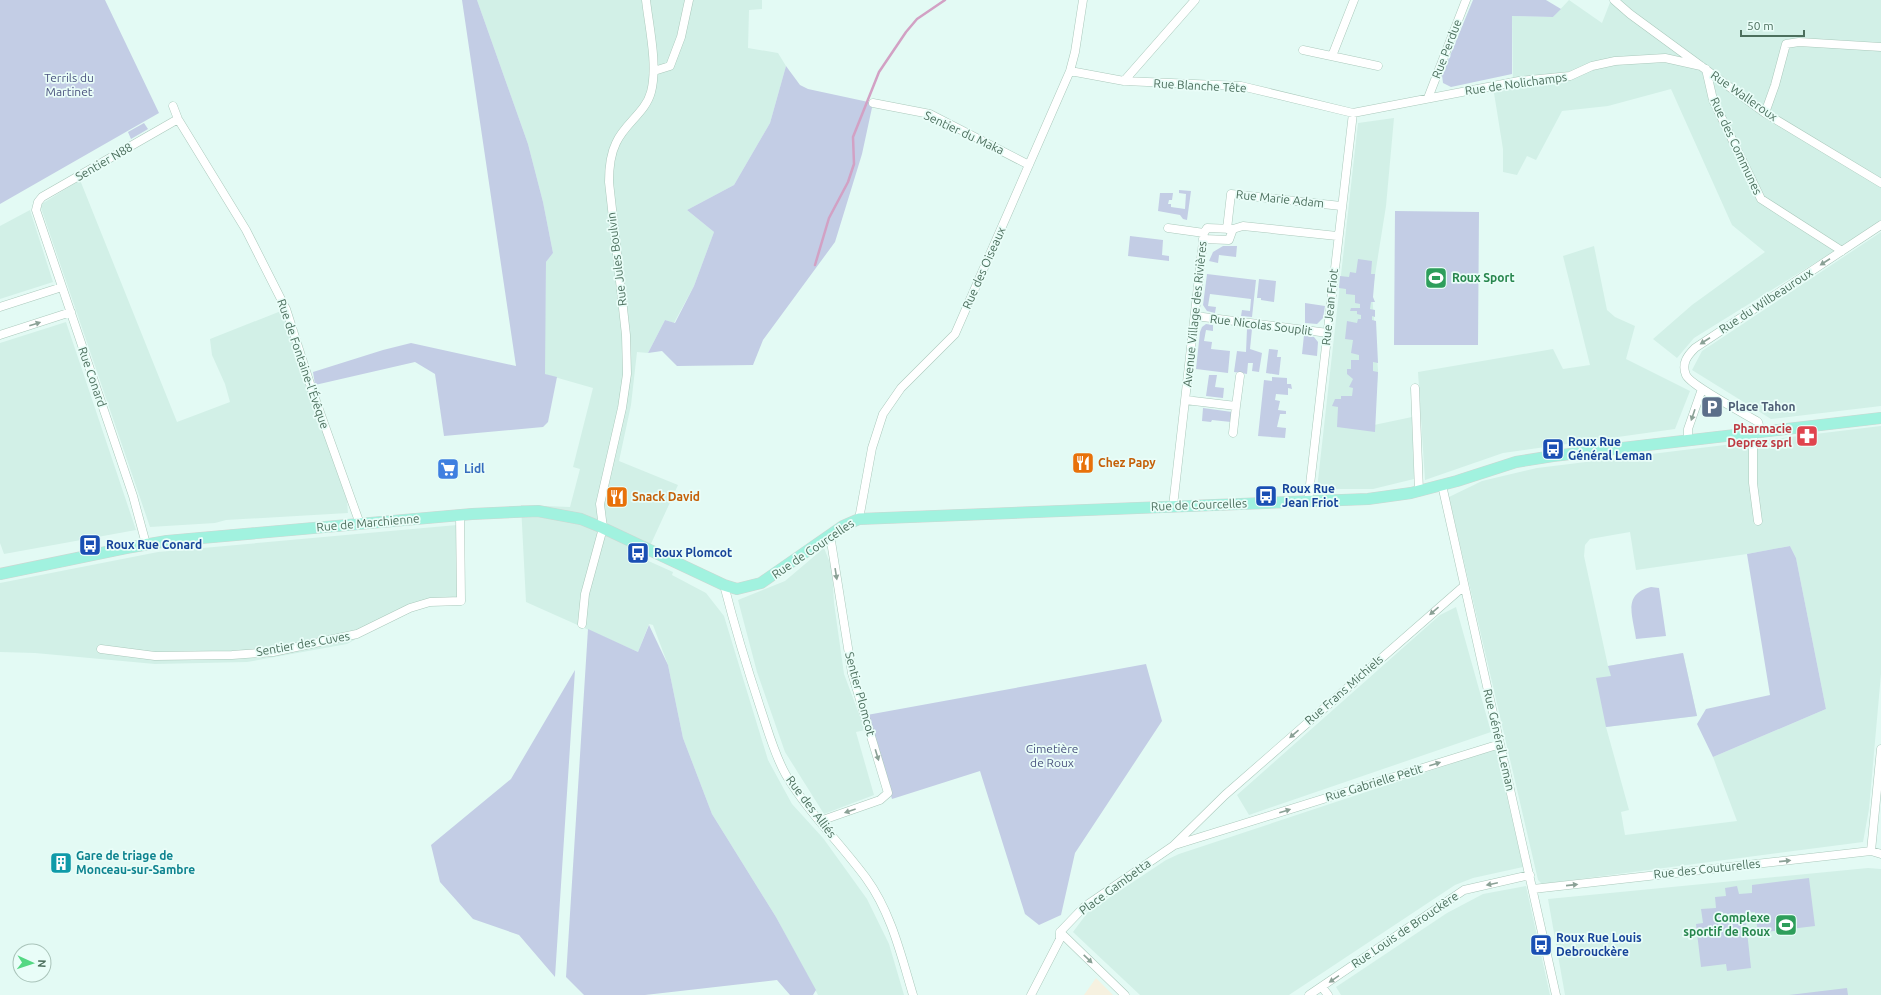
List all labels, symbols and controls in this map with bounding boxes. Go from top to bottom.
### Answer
scale bar [1741,12,1804,38]
street label: Rue Perdue [1429,17,1464,80]
text: 50 m [1747,19,1774,32]
street label: Rue Walleroux [1709,68,1780,123]
street label: Rue de Nolichamps [1464,70,1568,97]
park label: Terrils du Martinet [44,71,94,98]
street label: Rue Blanche Tête [1153,77,1247,94]
street label: Rue des Communes [1708,95,1765,197]
street label: Sentier du Maka [922,108,1006,157]
street label: Sentier N88 [73,140,135,183]
street label: Rue Marie Adam [1235,187,1325,210]
street label: Rue Jules Boulvin [604,211,629,307]
street label: Rue des Oiseaux [960,225,1007,311]
street label: Avenue Village des Rivières [1180,240,1209,388]
one-way arrow [1820,258,1830,266]
sports icon: Roux Sport [1423,265,1449,291]
street label: Rue du Wilbeauroux [1717,265,1815,336]
street label: Rue Jean Friot [1319,268,1340,346]
place label: Roux Sport [1452,271,1515,284]
street label: Rue de Fontaine-l'Évêque [275,297,332,431]
street label: Rue Nicolas Souplit [1209,312,1313,337]
one-way arrow [30,321,42,327]
one-way arrow [1700,337,1710,345]
street label: Rue Conard [76,345,109,409]
parking icon: Place Tahon [1699,394,1725,420]
place label: Place Tahon [1728,400,1796,413]
one-way arrow [1690,409,1696,421]
place label: Pharmacie Deprez sprl [1727,422,1792,449]
pharmacy icon: Pharmacie Deprez sprl [1794,423,1820,449]
place label: Roux Rue Général Leman [1568,435,1652,462]
bus stop icon: Roux Rue Général Leman [1540,436,1566,462]
restaurant icon: Chez Papy [1070,450,1096,476]
supermarket icon: Lidl [435,456,461,482]
place label: Chez Papy [1098,456,1156,469]
place label: Lidl [464,462,485,475]
place label: Roux Rue Jean Friot [1282,482,1339,509]
bus stop icon: Roux Rue Jean Friot [1253,483,1279,509]
restaurant icon: Snack David [604,484,630,510]
place label: Snack David [632,490,700,503]
street label: Rue de Courcelles [1151,496,1247,513]
street label: Rue de Marchienne [316,512,420,533]
street label: Rue de Courcelles [769,516,856,581]
bus stop icon: Roux Rue Conard [77,532,103,558]
place label: Roux Rue Conard [106,538,202,551]
bus stop icon: Roux Plomcot [625,540,651,566]
place label: Roux Plomcot [654,546,732,559]
one-way arrow [833,568,839,580]
one-way arrow [1429,607,1440,616]
street label: Sentier des Cuves [255,629,351,658]
street label: Sentier Plomcot [843,651,878,738]
street label: Rue Frans Michiels [1302,652,1385,727]
street label: Rue Général Leman [1481,688,1518,792]
one-way arrow [1289,729,1300,738]
park label: Cimetière de Roux [1026,742,1078,769]
one-way arrow [874,749,880,761]
one-way arrow [1430,761,1442,767]
street label: Rue Gabrielle Petit [1324,762,1424,803]
street label: Rue des Alliés [784,773,839,840]
one-way arrow [843,808,855,814]
one-way arrow [1279,808,1291,814]
place label: Gare de triage de Monceau-sur-Sambre [76,849,195,876]
building icon: Gare de triage de Monceau-sur-Sambre [48,850,74,876]
street label: Place Gambetta [1076,856,1153,917]
street label: Rue des Couturelles [1653,856,1761,881]
one-way arrow [1779,857,1791,864]
one-way arrow [1486,881,1498,887]
one-way arrow [1566,881,1578,888]
street label: Rue Louis de Brouckère [1349,889,1461,970]
place label: Complexe sportif de Roux [1683,911,1770,938]
sports icon: Complexe sportif de Roux [1773,912,1799,938]
place label: Roux Rue Louis Debrouckère [1556,931,1642,958]
bus stop icon: Roux Rue Louis Debrouckère [1528,932,1554,958]
north arrow [12,943,52,983]
one-way arrow [1083,954,1093,964]
text: N [36,959,48,968]
one-way arrow [1329,975,1340,983]

